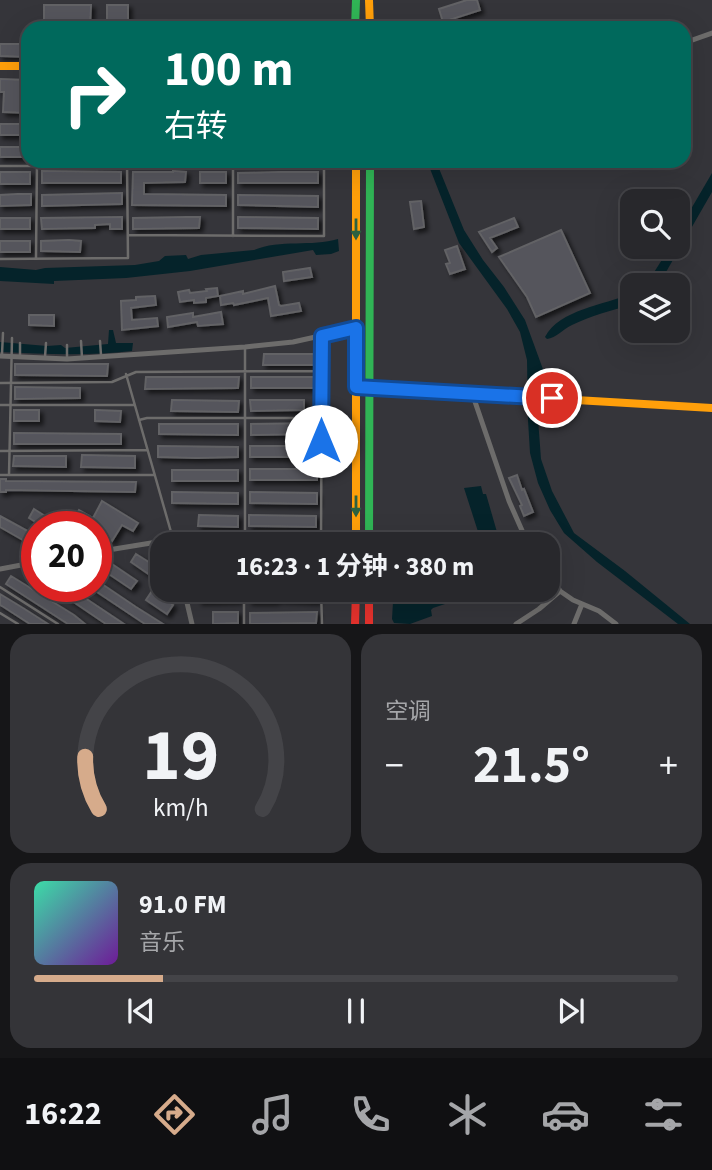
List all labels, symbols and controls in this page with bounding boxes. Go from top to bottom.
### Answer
text: 100 m [164,35,293,105]
icon: right [49,49,140,140]
text: 右转 [164,104,228,150]
map controls [620,189,690,343]
button: search [620,189,690,259]
one-way arrow [350,218,362,240]
button: layers [620,273,690,343]
pin [522,368,582,428]
icon: arrive [533,379,571,417]
position arrow [284,404,358,478]
one-way arrow [350,495,362,517]
speed limit sign: 20 [21,511,112,602]
text: 16:23 · 1 分钟 · 380 m [236,548,474,585]
text: 空调 [385,695,431,728]
text: 19 [142,705,219,809]
text: 21.5° [473,729,590,803]
text: − [385,739,404,793]
text: + [659,739,678,793]
text: km/h [153,790,208,826]
text: 91.0 FM [139,886,227,923]
text: 音乐 [139,926,185,959]
icon: previous [122,992,160,1030]
icon: pause [337,992,375,1030]
icon: next [552,992,590,1030]
icon: directions [150,1090,199,1139]
icon: music [248,1090,297,1139]
icon: phone [346,1090,395,1139]
icon: climate [443,1090,492,1139]
icon: car [541,1090,590,1139]
icon: filters [639,1090,688,1139]
text: 16:22 [24,1091,102,1137]

